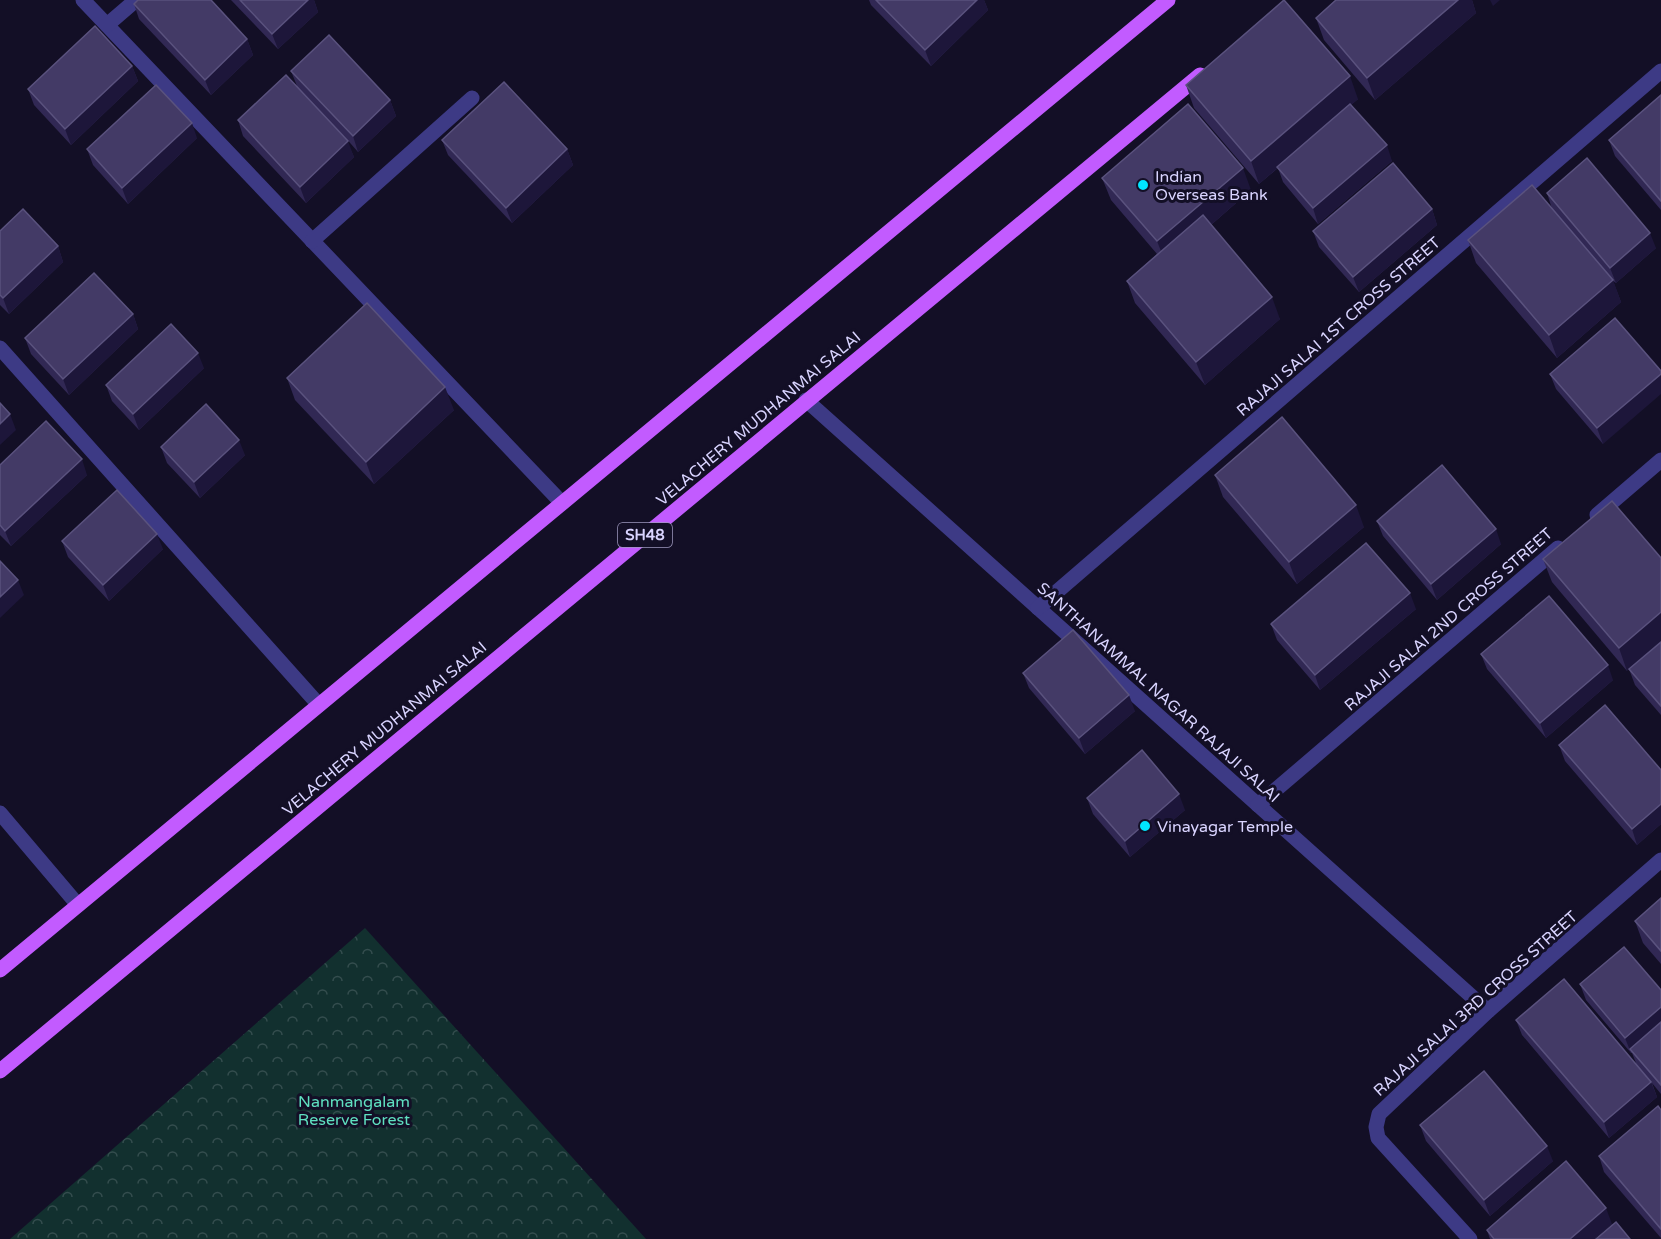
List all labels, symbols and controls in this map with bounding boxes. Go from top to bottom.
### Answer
place label: Indian Overseas Bank [1155,167,1268,205]
marker: Indian Overseas Bank [1136,178,1150,192]
street label: RAJAJI SALAI 1ST CROSS STREET [1233,233,1445,421]
street label: VELACHERY MUDHANMAI SALAI [652,327,865,510]
road number: SH48 [618,523,672,547]
street label: RAJAJI SALAI 2ND CROSS STREET [1340,524,1557,716]
street label: SANTHANAMMAL NAGAR RAJAJI SALAI [1033,578,1284,807]
street label: VELACHERY MUDHANMAI SALAI [278,637,491,820]
place label: Vinayagar Temple [1157,817,1293,837]
marker: Vinayagar Temple [1138,819,1152,833]
street label: RAJAJI SALAI 3RD CROSS STREET [1369,907,1582,1101]
park label: Nanmangalam Reserve Forest [298,1092,410,1130]

